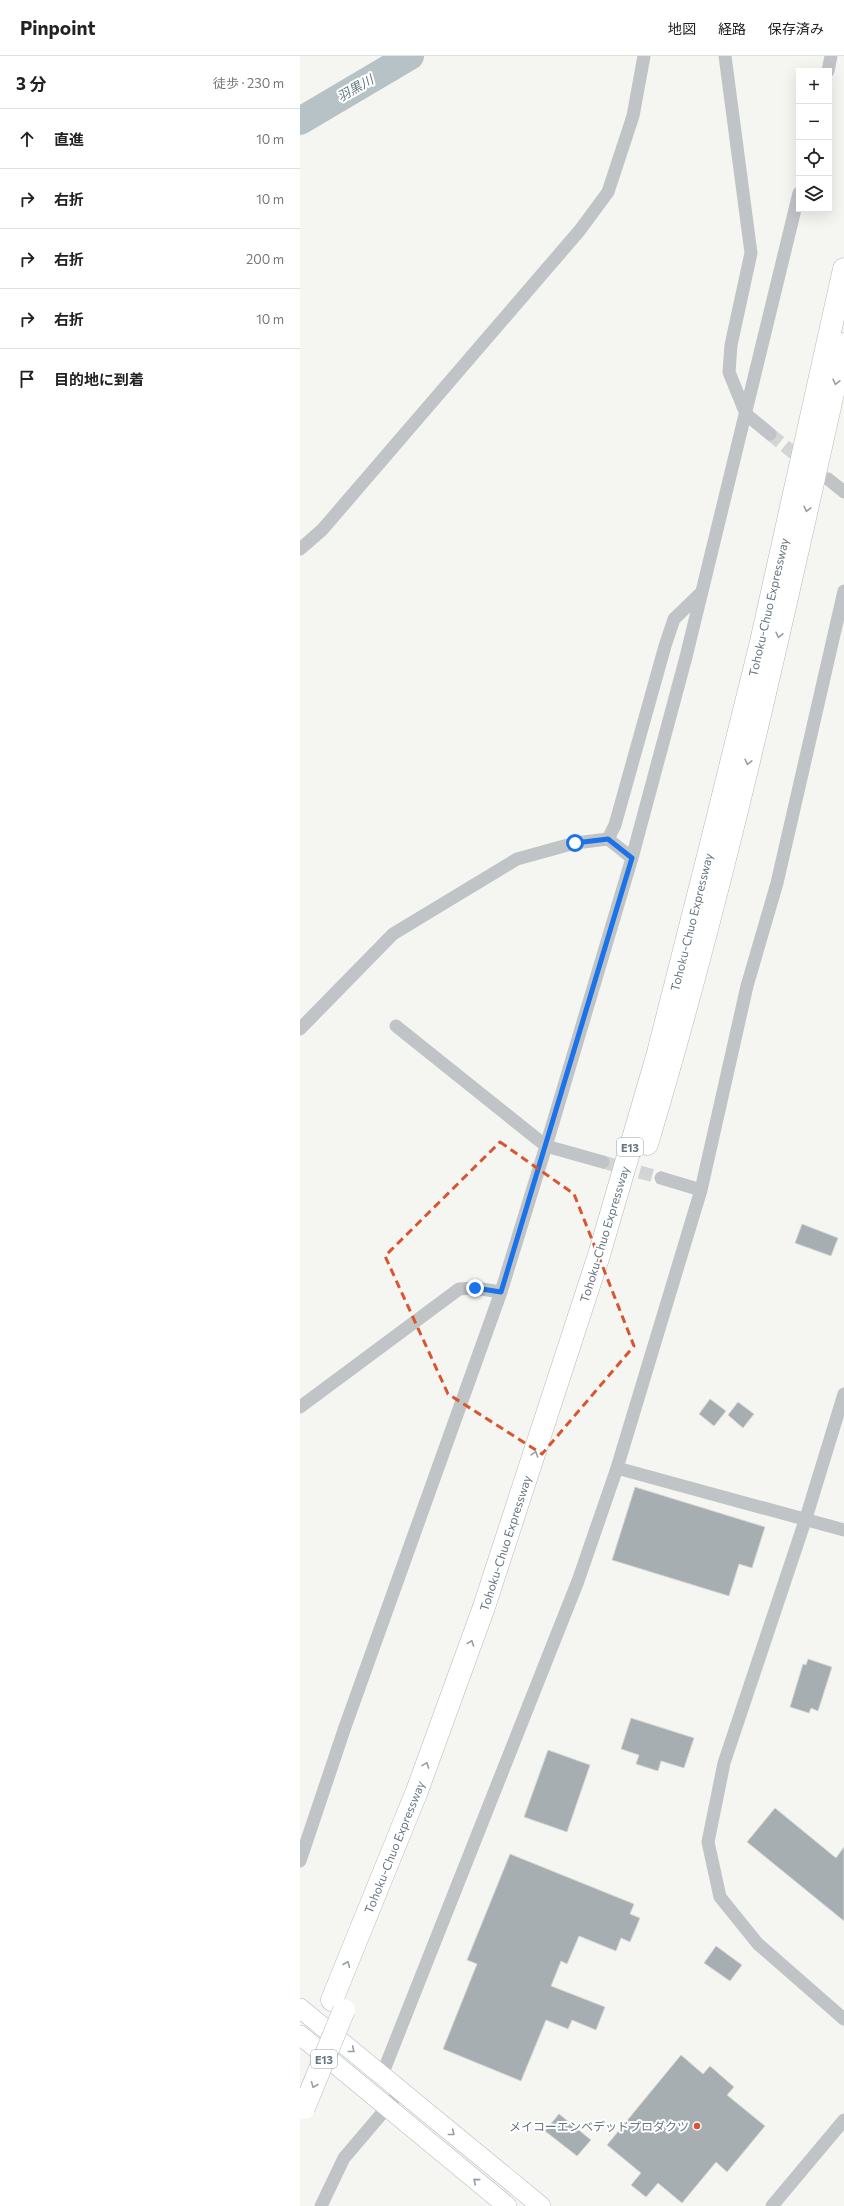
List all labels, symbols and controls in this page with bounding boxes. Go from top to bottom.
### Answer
text: Pinpoint [20,16,96,39]
text: 地図 [668,20,696,37]
text: 経路 [718,20,746,37]
text: 保存済み [768,20,824,37]
map controls [796,68,832,212]
button: + [796,68,832,104]
water label: 羽黒川 [334,70,378,105]
text: 3 分 [16,73,46,94]
text: 徒歩 · 230 m [213,75,284,91]
button: − [796,104,832,140]
icon: ahead [16,128,38,150]
text: 直進 [54,130,84,148]
text: 10 m [256,131,284,147]
button: locate [796,140,832,176]
button: layers [796,176,832,212]
icon: right [16,188,38,210]
text: 右折 [54,190,84,208]
text: 10 m [256,191,284,207]
icon: right [16,248,38,270]
text: 右折 [54,250,84,268]
text: 200 m [246,251,284,267]
icon: right [16,308,38,330]
text: 右折 [54,310,84,328]
text: 10 m [256,311,284,327]
icon: arrive [16,368,38,390]
text: 目的地に到着 [54,370,144,388]
one-way arrow [832,378,840,385]
one-way arrow [804,505,812,512]
street label: Tohoku-Chuo Expressway [745,536,791,678]
one-way arrow [776,632,784,639]
one-way arrow [744,758,753,765]
route start [566,834,584,852]
street label: Tohoku-Chuo Expressway [667,852,715,992]
road number: E13 [617,1138,643,1156]
street label: Tohoku-Chuo Expressway [577,1164,631,1304]
route end [466,1279,484,1297]
one-way arrow [530,1450,539,1457]
street label: Tohoku-Chuo Expressway [476,1473,534,1613]
one-way arrow [466,1640,474,1647]
one-way arrow [421,1762,430,1769]
street label: Tohoku-Chuo Expressway [361,1779,427,1915]
one-way arrow [342,1960,350,1967]
one-way arrow [347,2046,354,2053]
road number: E13 [311,2050,337,2068]
one-way arrow [310,2082,318,2089]
place label: メイコーエンベデッドプロダクツ [509,2119,689,2133]
marker: メイコーエンベデッドプロダクツ [692,2121,702,2131]
one-way arrow [447,2128,455,2135]
one-way arrow [474,2179,481,2186]

